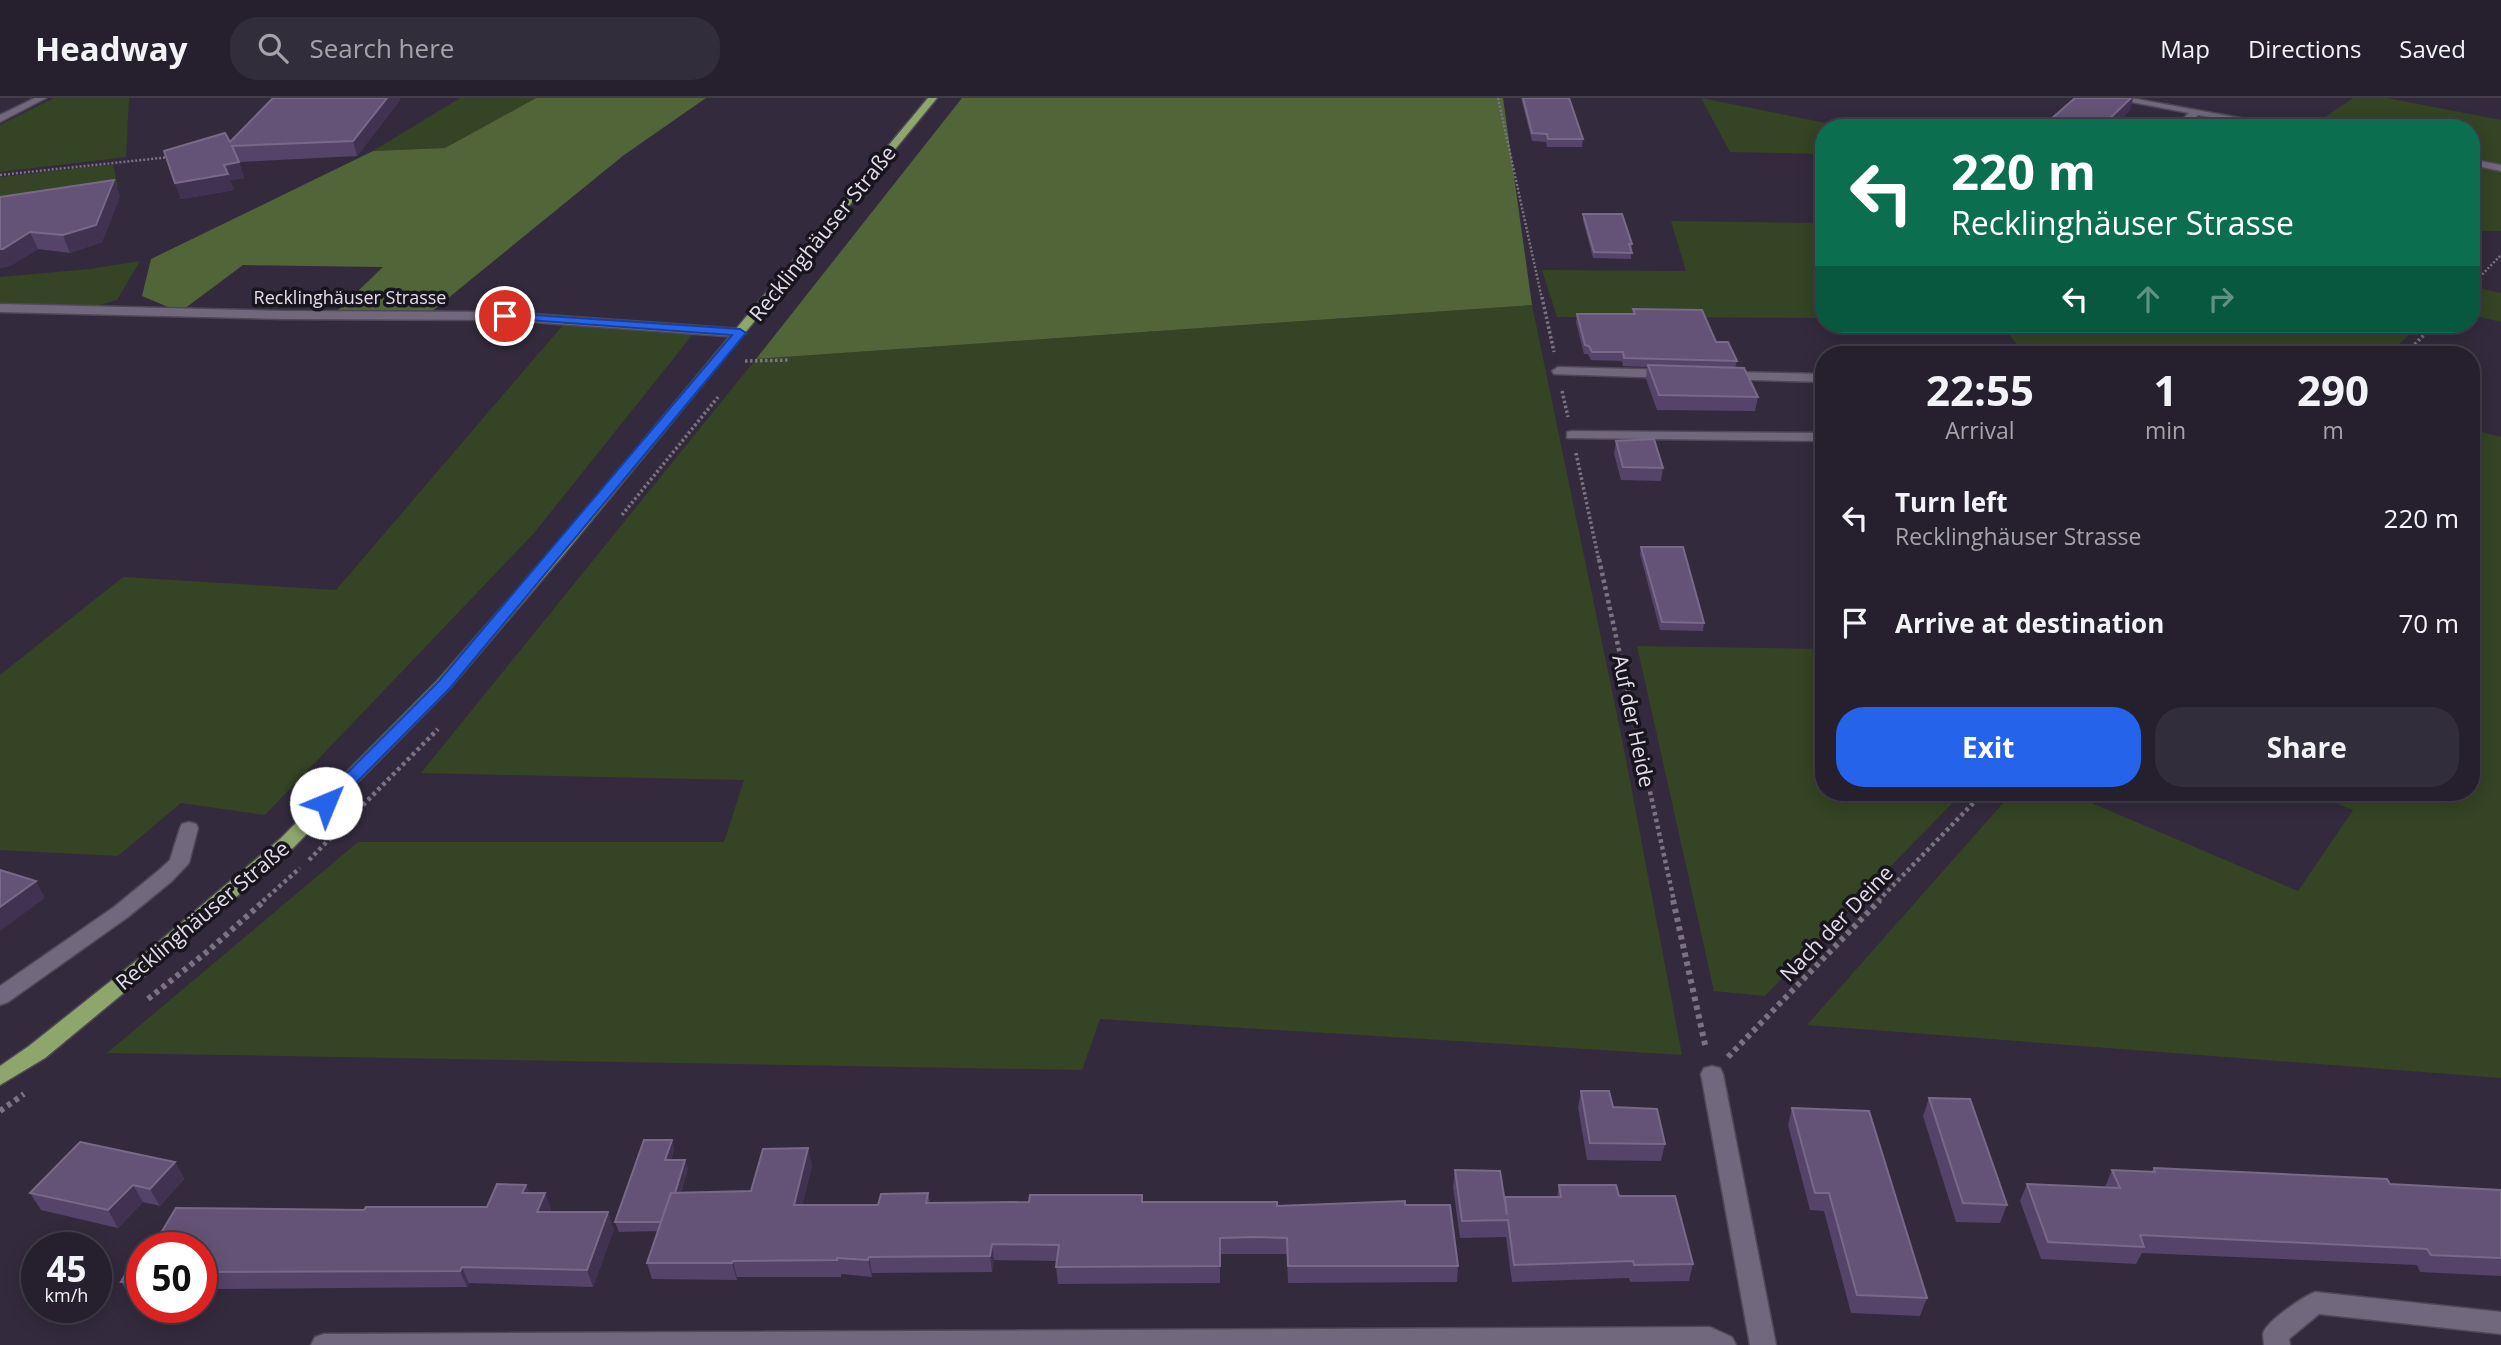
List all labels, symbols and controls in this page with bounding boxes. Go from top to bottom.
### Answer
search box [230,17,720,80]
text: Headway [35,26,188,71]
icon: search [254,29,292,67]
text: Search here [310,30,454,66]
text: Map [2160,32,2210,65]
text: Directions [2248,32,2361,65]
text: Saved [2399,32,2466,65]
text: 220 m [1951,138,2096,204]
street label: Recklinghäuser Straße [742,139,902,327]
icon: left [1836,147,1927,238]
text: Recklinghäuser Strasse [1951,201,2294,244]
icon: left [2056,280,2094,318]
icon: ahead [2129,280,2167,318]
icon: right [2202,280,2240,318]
street label: Recklinghäuser Strasse [254,285,446,309]
pin [475,286,535,346]
icon: arrive [486,297,524,335]
text: 22:55 [1926,361,2034,418]
text: 1 [2153,361,2178,418]
text: 290 [2297,361,2369,418]
text: Arrival [1945,414,2015,446]
text: min [2145,414,2186,446]
text: m [2322,414,2344,446]
text: Turn left [1895,484,2007,520]
icon: left [1836,499,1874,537]
text: 220 m [2384,500,2459,536]
text: Recklinghäuser Strasse [1895,520,2142,552]
icon: arrive [1836,604,1874,642]
text: Arrive at destination [1895,605,2164,641]
text: 70 m [2398,605,2459,641]
street label: Auf der Heide [1606,652,1662,790]
button: Exit [1836,707,2141,787]
button: Share [2155,707,2459,787]
position arrow [289,766,363,840]
street label: Recklinghäuser Straße [109,834,295,996]
street label: Nach der Deine [1773,859,1899,987]
speed limit sign: 50 [126,1232,217,1323]
text: 45 [46,1245,87,1292]
text: km/h [45,1283,88,1307]

